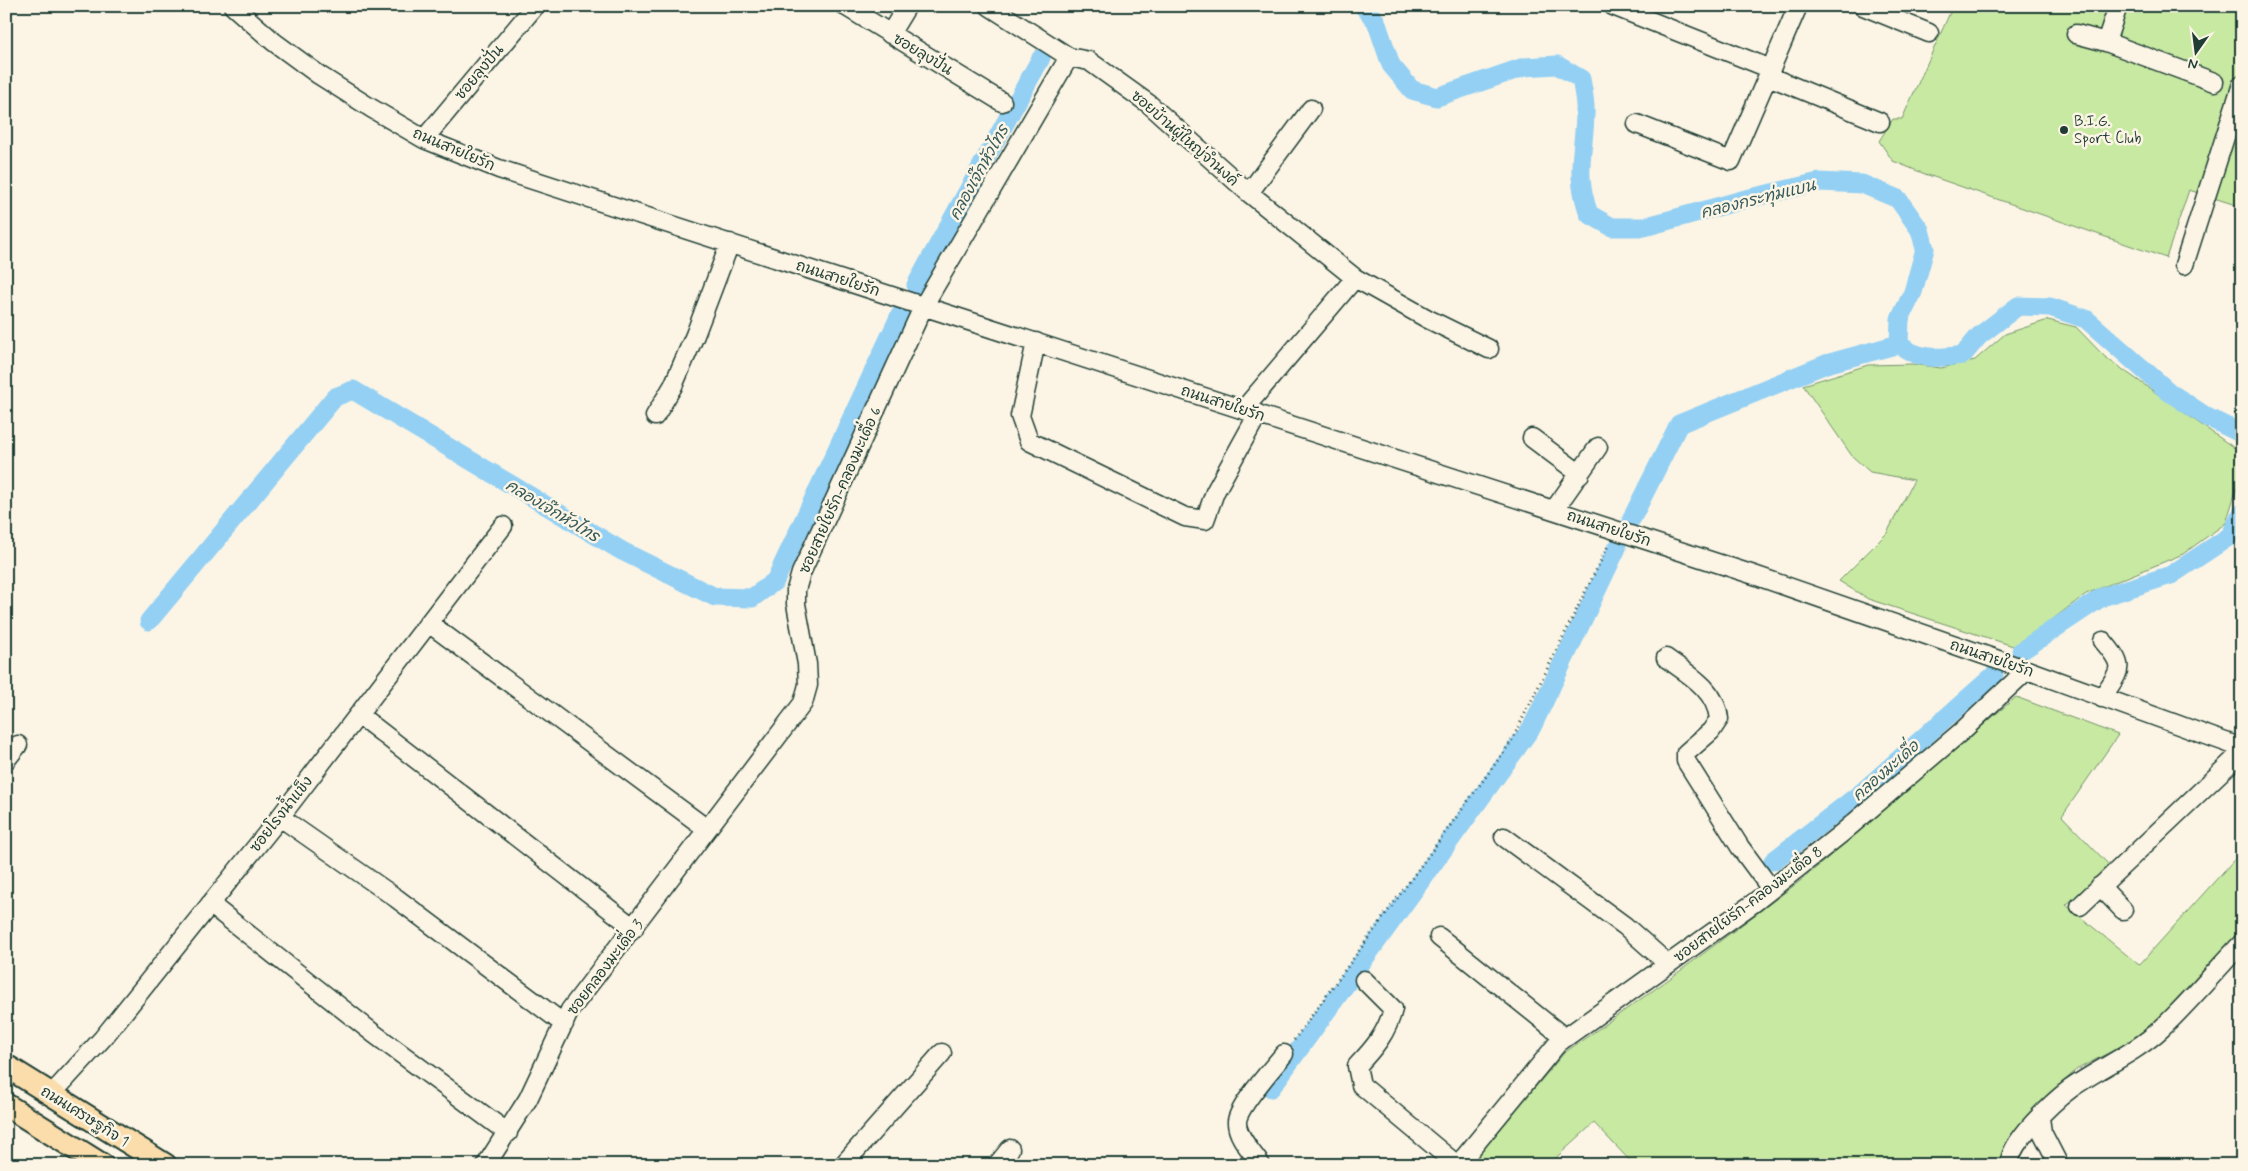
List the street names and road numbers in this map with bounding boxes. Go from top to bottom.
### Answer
street label: ซอยลุงปั่น [889,25,959,81]
street label: ซอยลุงปั่น [447,38,509,105]
street label: ซอยบ้านผู้ใหญ่จำนงค์ [1126,86,1243,191]
street label: ถนนสายใยรัก [409,123,498,176]
street label: ถนนสายใยรัก [793,255,883,302]
street label: ถนนสายใยรัก [1178,380,1268,427]
street label: ซอยสายใยรัก-คลองมะเดื่อ 6 [790,401,887,577]
street label: ถนนสายใยรัก [1564,505,1654,552]
street label: ถนนสายใยรัก [1947,634,2037,683]
street label: ซอยโรงน้ำแข็ง [242,769,318,857]
street label: ซอยสายใยรัก-คลองมะเดื่อ 8 [1667,838,1827,967]
street label: ซอยคลองมะเดื่อ 3 [559,912,649,1020]
street label: ถนนเศรษฐกิจ 1 [37,1082,132,1152]

